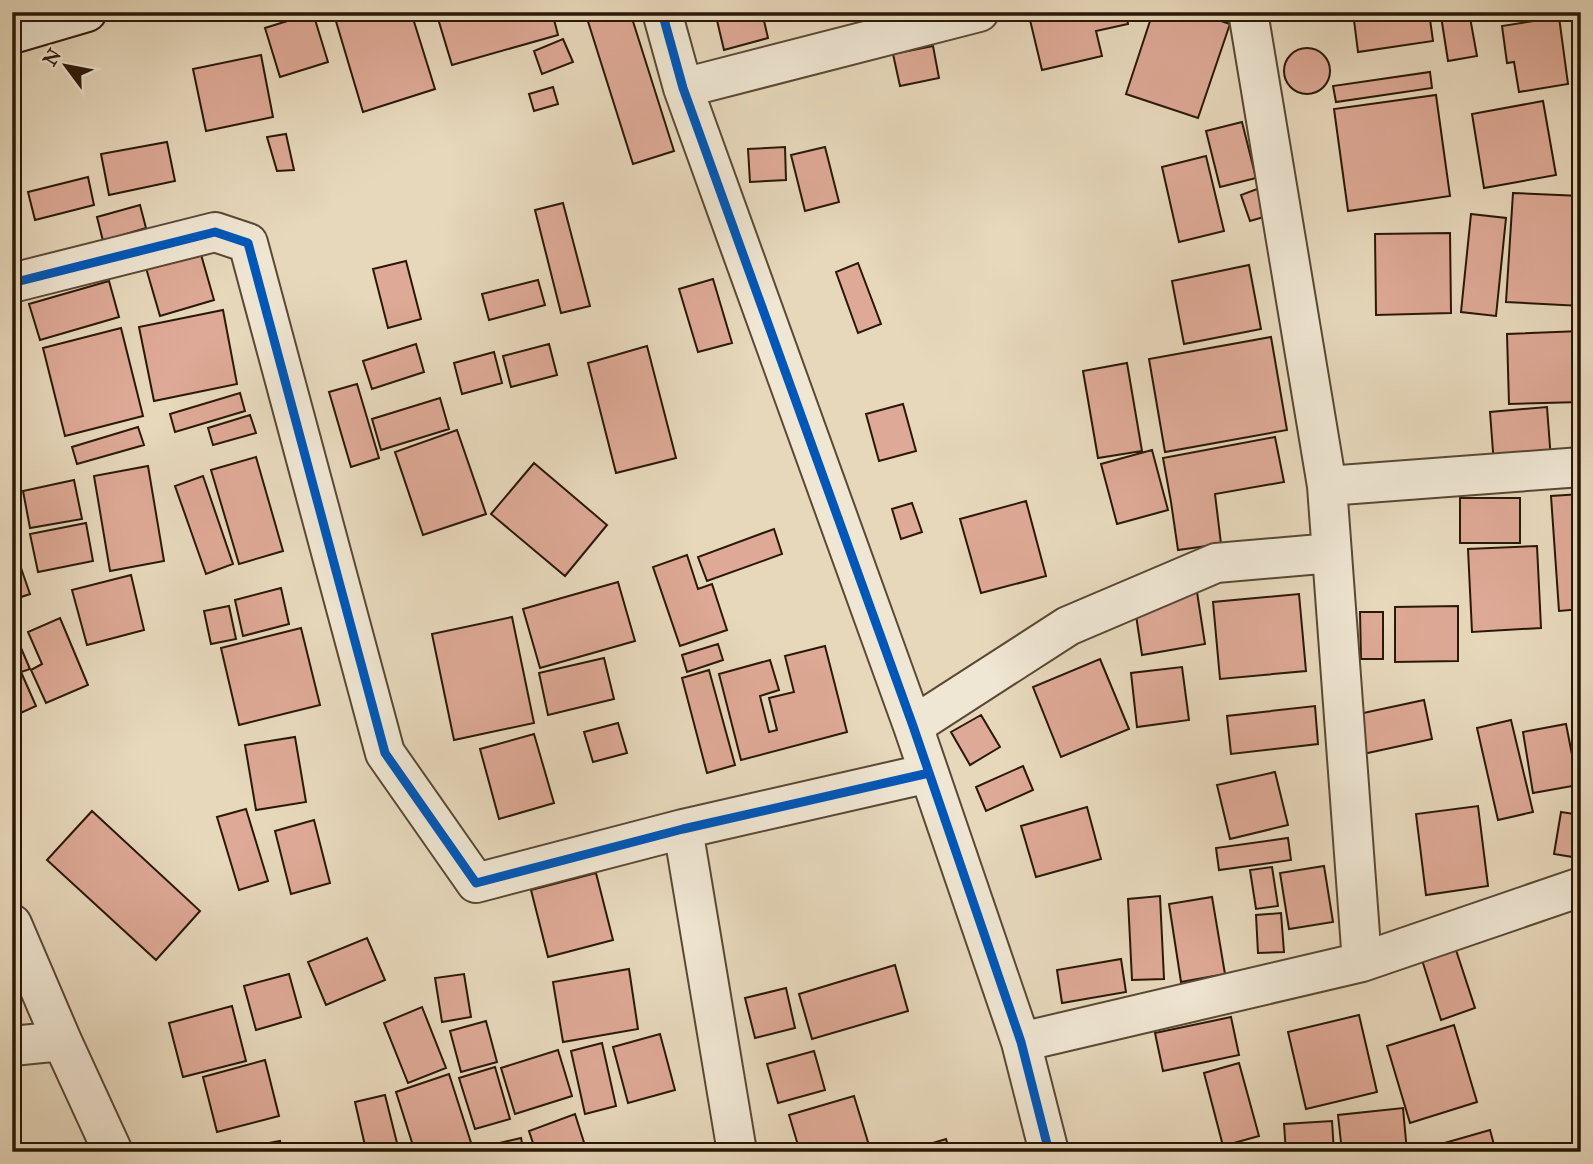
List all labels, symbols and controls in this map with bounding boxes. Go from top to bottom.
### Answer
north arrow [32,32,102,102]
text: N [38,44,66,70]

